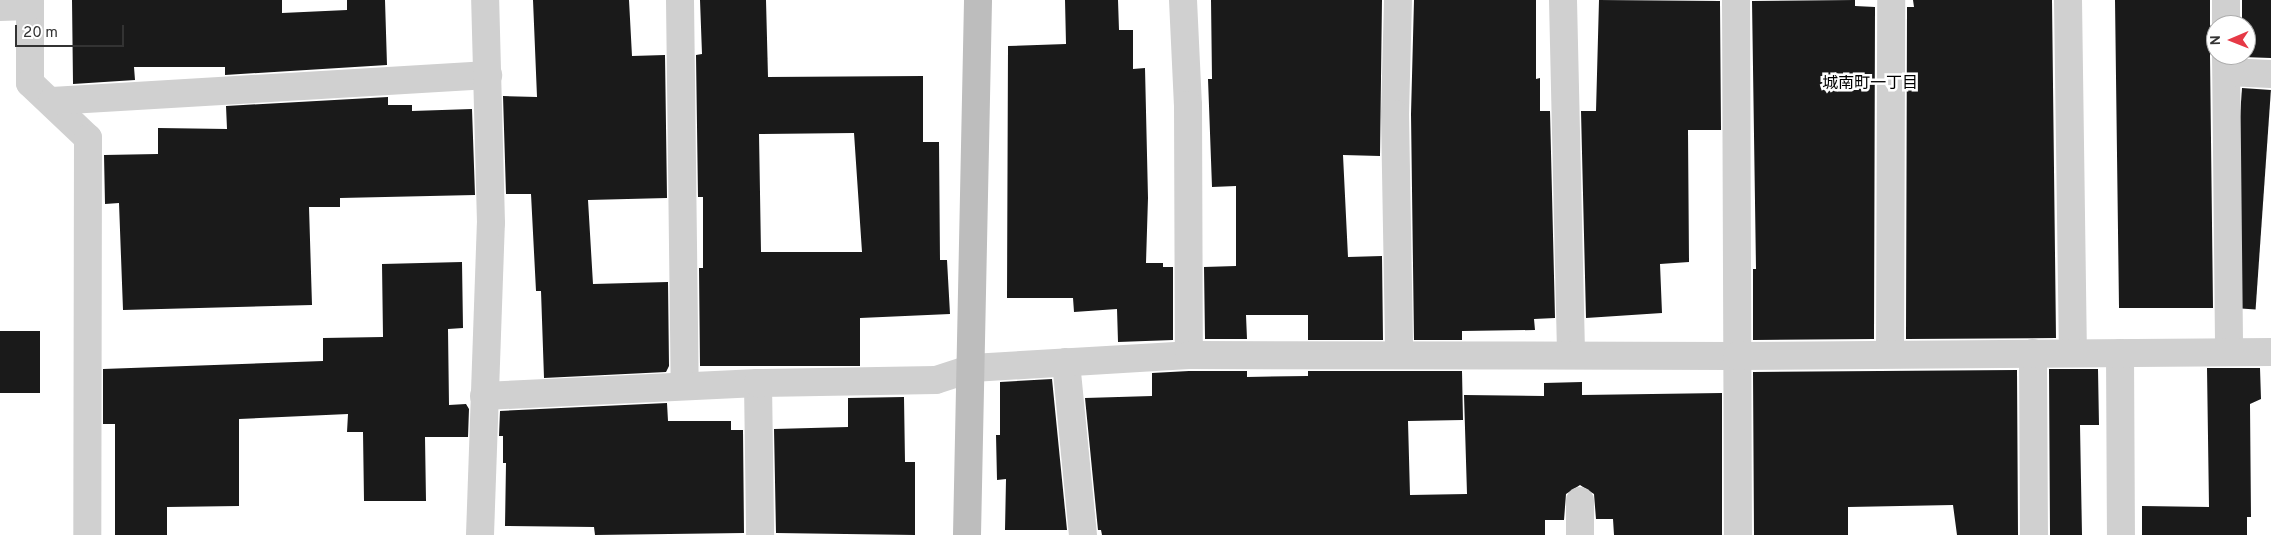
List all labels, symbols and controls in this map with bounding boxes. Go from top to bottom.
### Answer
scale bar [18,15,126,47]
north arrow [2206,15,2256,65]
text: 20 m [23,24,58,43]
text: N [2208,35,2225,45]
district label: 城南町一丁目 [1822,74,1918,94]

